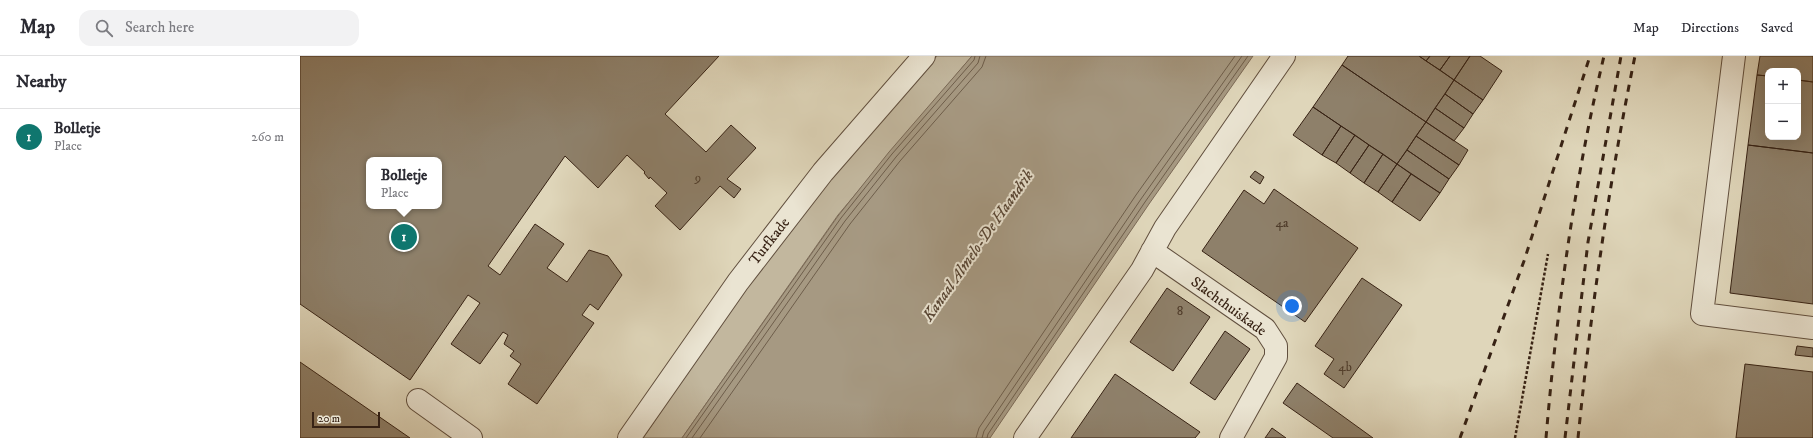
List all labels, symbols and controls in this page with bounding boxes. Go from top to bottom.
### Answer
search box [79,10,359,46]
text: Map [20,16,55,39]
icon: search [93,17,115,39]
text: Search here [125,18,194,37]
text: Map [1633,19,1659,37]
text: Directions [1681,19,1739,37]
text: Saved [1761,19,1793,37]
map controls [1765,68,1801,140]
button: + [1765,68,1801,104]
text: Nearby [16,71,66,93]
button: − [1765,104,1801,140]
text: Bolletje [54,119,101,138]
text: 1 [27,129,31,145]
text: 260 m [251,129,284,145]
text: Place [54,138,82,154]
popup [366,157,442,209]
text: Bolletje [381,166,427,185]
water label: Kanaal Almelo-De Haandrik [917,166,1038,326]
house number: 9 [694,170,701,186]
text: Place [381,185,409,201]
street label: Turfkade [745,214,794,269]
house number: 4a [1275,215,1289,231]
pin: 1 [391,222,417,252]
street label: Slachthuiskade [1187,273,1270,340]
your location [1282,296,1302,316]
house number: 8 [1177,303,1183,319]
house number: 4b [1338,359,1352,375]
scale bar [312,410,380,429]
text: 20 m [318,412,340,426]

